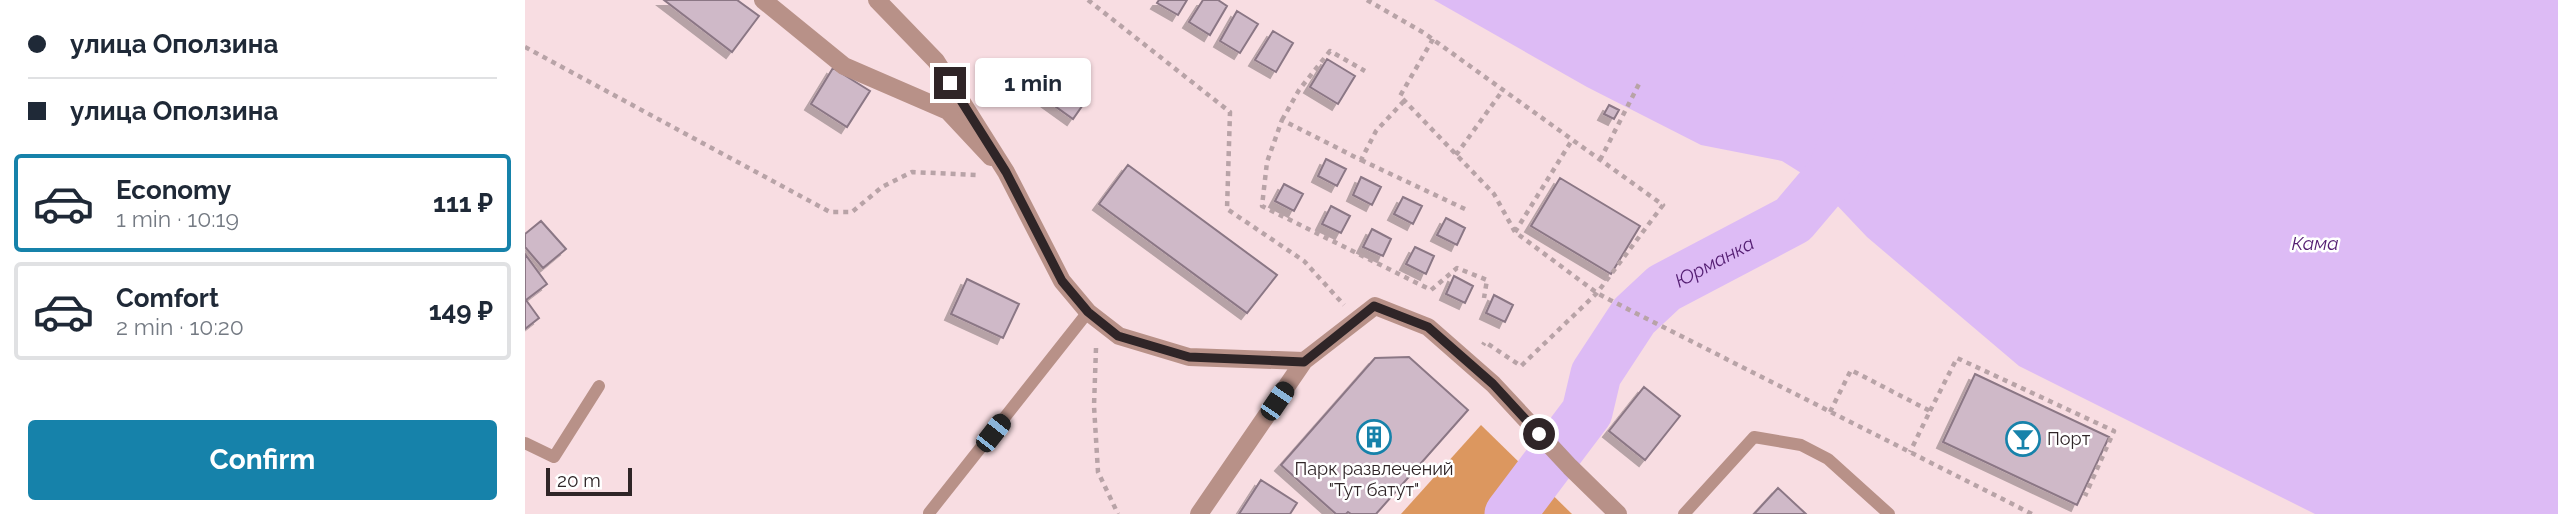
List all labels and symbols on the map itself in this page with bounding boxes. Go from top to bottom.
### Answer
callout: 1 min [975,58,1090,108]
route end [934,67,966,99]
water label: Юрманка [1671,232,1758,291]
water label: Кама [2291,232,2339,254]
car [1257,378,1298,424]
car [972,410,1015,456]
building icon: Парк развлечений "Тут батут" [1355,418,1393,456]
route start [1523,418,1555,450]
bar icon: Порт [2004,420,2042,458]
place label: Порт [2047,428,2091,449]
place label: Парк развлечений "Тут батут" [1294,458,1454,500]
scale bar [546,465,632,497]

